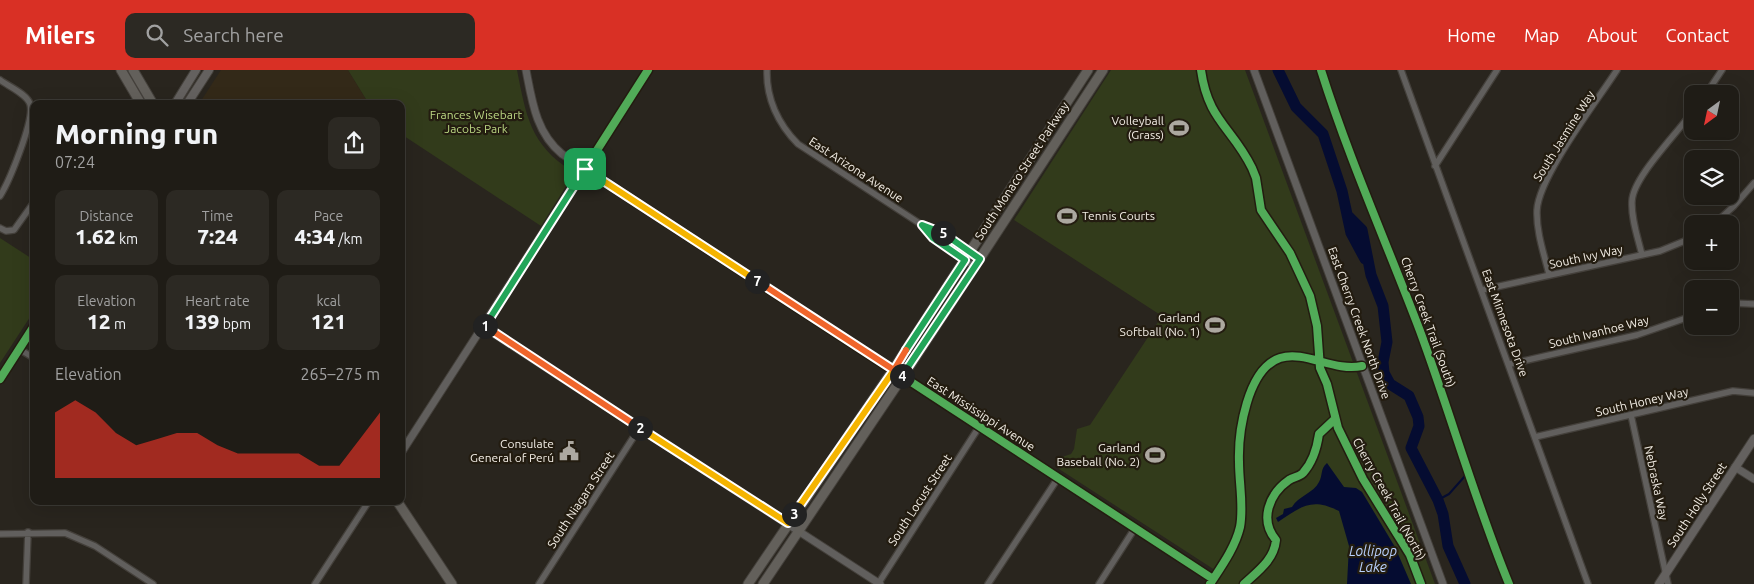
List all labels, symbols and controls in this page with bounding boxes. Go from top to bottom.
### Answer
search box [125,13,475,58]
icon: search [143,21,171,49]
text: Milers [25,22,95,49]
text: Search here [183,24,284,46]
text: Home [1447,25,1496,45]
text: Map [1524,25,1559,45]
text: About [1587,25,1637,45]
text: Contact [1665,25,1729,45]
north arrow [1684,85,1739,140]
map controls [1684,85,1739,335]
street label: South Jasmine Way [1530,88,1597,183]
street label: South Monaco Street Parkway [972,99,1071,242]
park label: Frances Wisebart Jacobs Park [430,108,522,135]
place label: Volleyball (Grass) [1112,114,1164,142]
button: share [328,117,380,169]
sports icon: Volleyball (Grass) [1168,117,1190,139]
text: Morning run [55,118,218,149]
street label: East Arizona Avenue [807,134,906,205]
pin [564,148,606,190]
button: layers [1684,150,1739,205]
text: 07:24 [55,153,95,171]
icon: arrive [571,155,599,183]
sports icon: Tennis Courts [1056,205,1078,227]
text: Distance [79,208,134,224]
text: Time [202,208,233,224]
text: Pace [314,208,343,224]
place label: Tennis Courts [1082,209,1155,222]
button: + [1684,215,1739,270]
pin: 5 [930,220,956,246]
text: 1.62 [75,224,116,248]
text: 7:24 [197,224,238,248]
text: 4:34 [294,224,335,248]
text: 5 [940,225,947,241]
text: km [116,231,138,247]
text: /km [335,231,363,247]
street label: South Ivy Way [1548,242,1624,271]
street label: East Cherry Creek North Drive [1326,245,1393,401]
street label: Cherry Creek Trail (South) [1398,255,1458,389]
street label: East Minnesota Drive [1480,267,1531,378]
pin: 7 [744,268,770,294]
text: 7 [754,273,761,289]
button: − [1684,280,1739,335]
text: Elevation [77,293,136,309]
text: Heart rate [185,293,250,309]
text: kcal [316,293,341,309]
text: 12 [87,309,111,333]
text: 139 [184,309,219,333]
text: 121 [311,309,346,333]
place label: Garland Softball (No. 1) [1120,311,1200,339]
street label: South Ivanhoe Way [1548,313,1650,350]
pin: 1 [472,314,498,338]
sports icon: Garland Softball (No. 1) [1204,314,1226,336]
text: m [111,316,126,332]
text: bpm [219,316,251,332]
text: 1 [482,318,489,334]
pin: 4 [890,364,914,388]
text: Elevation [55,365,122,383]
text: 265–275 m [300,365,380,383]
text: 4 [899,368,906,384]
street label: East Mississippi Avenue [925,374,1038,453]
street label: South Honey Way [1594,384,1690,418]
pin: 2 [628,416,652,440]
text: 2 [637,420,644,436]
street label: Cherry Creek Trail (North) [1350,435,1428,563]
place label: Consulate General of Perú [470,437,554,464]
public building icon: Consulate General of Perú [558,440,580,462]
place label: Garland Baseball (No. 2) [1057,441,1140,469]
sports icon: Garland Baseball (No. 2) [1144,444,1166,466]
street label: Nebraska Way [1642,444,1671,522]
street label: South Niagara Street [545,449,617,550]
street label: South Locust Street [885,451,954,548]
street label: South Holly Street [1664,460,1729,549]
pin: 3 [782,502,806,526]
text: 3 [791,506,798,522]
water label: Lollipop Lake [1349,543,1397,575]

